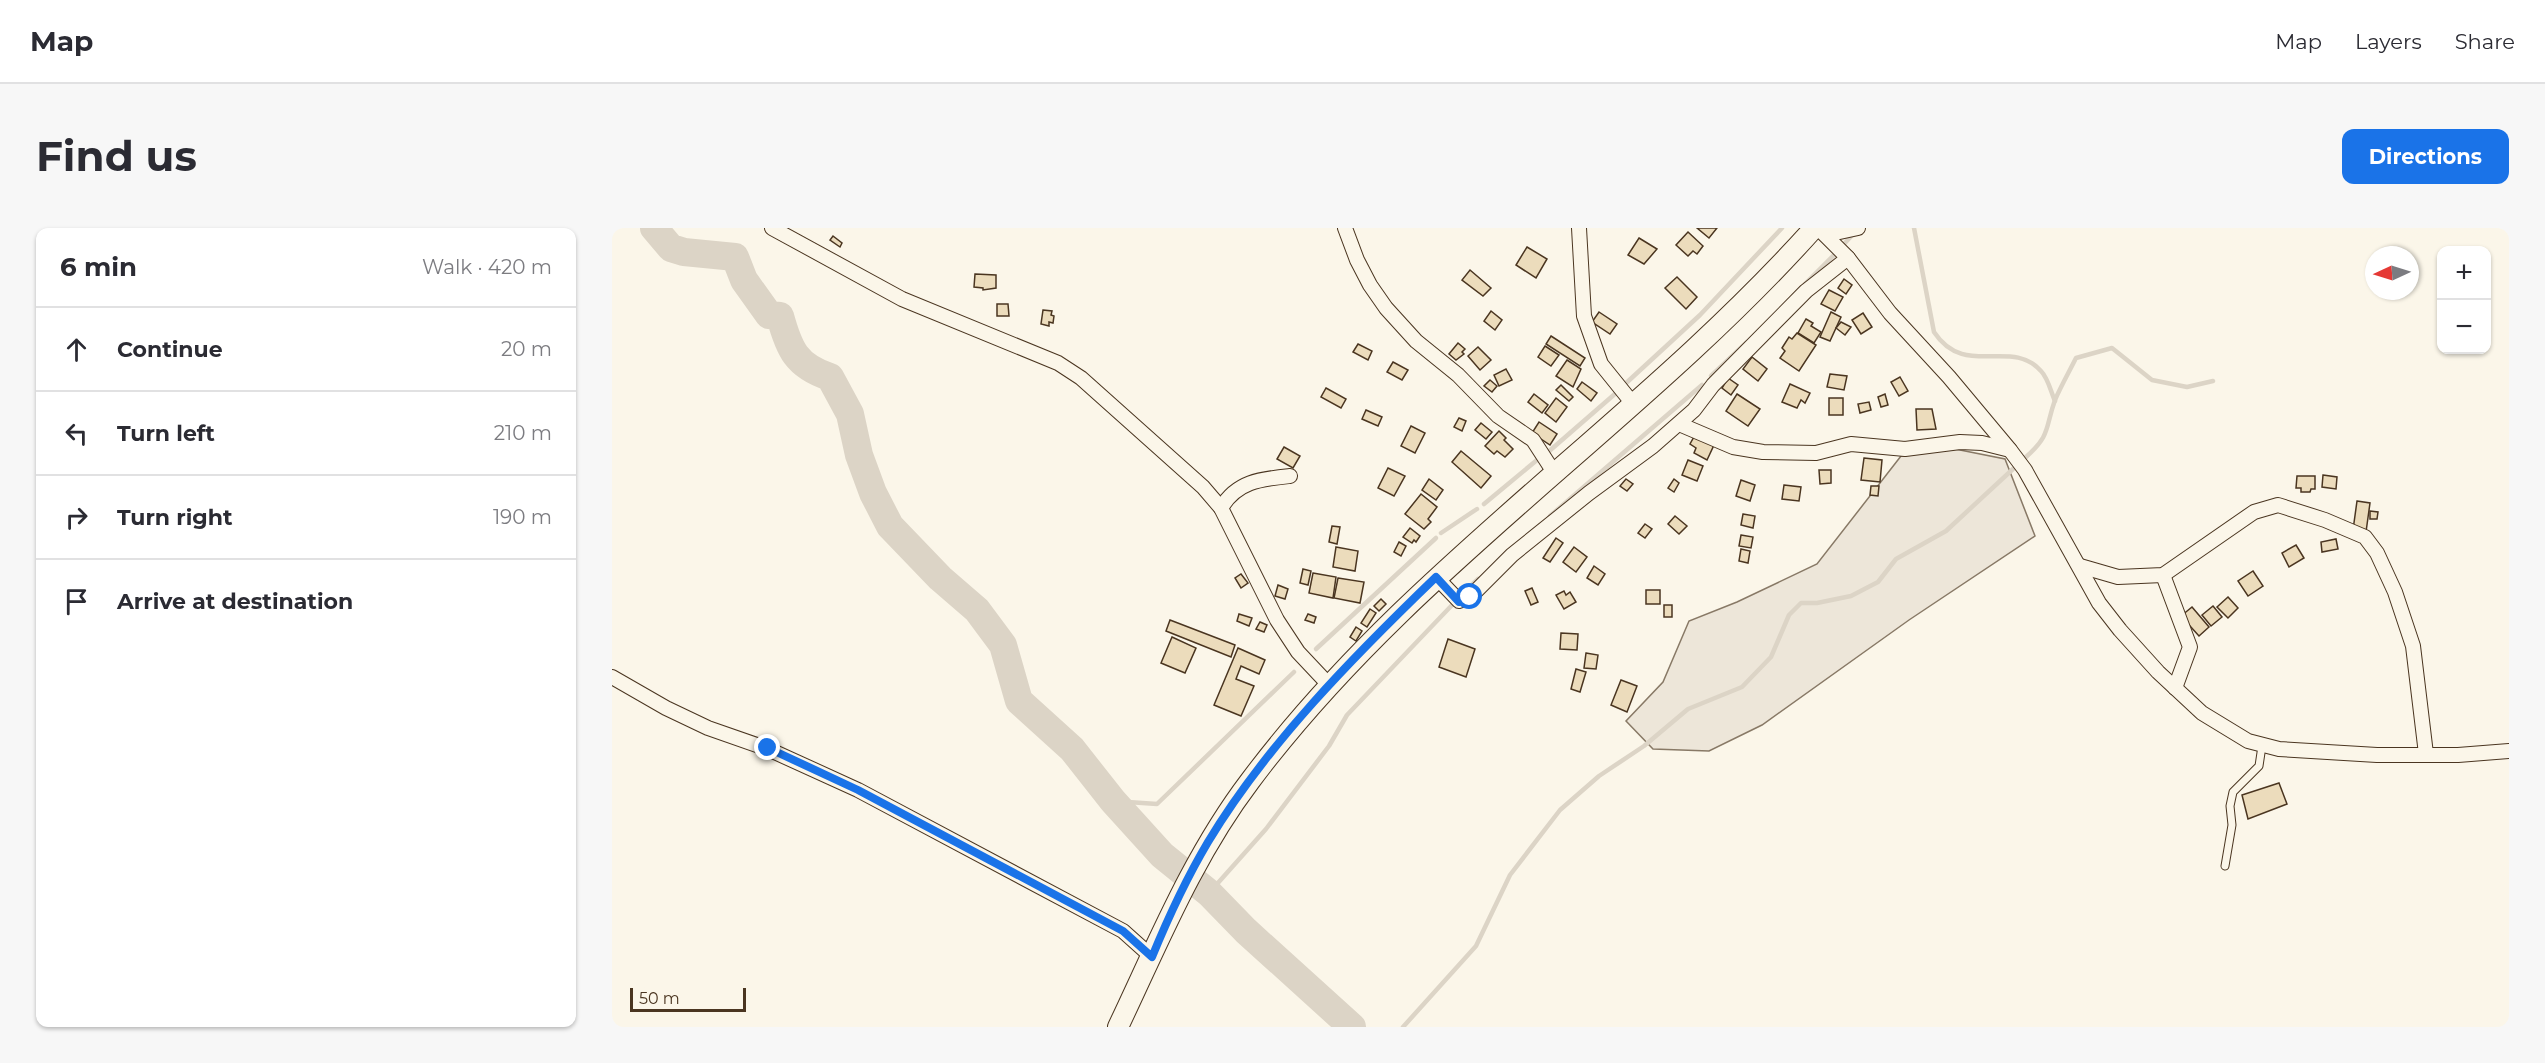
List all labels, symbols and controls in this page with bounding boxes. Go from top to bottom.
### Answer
text: Map [30,24,93,58]
text: Map [2275,29,2322,54]
text: Layers [2355,29,2422,54]
text: Share [2455,29,2515,54]
button: Directions [2342,129,2509,184]
text: Find us [36,130,197,182]
north arrow [2365,246,2419,300]
map controls [2437,246,2491,354]
button: + [2437,246,2491,300]
text: 6 min [60,251,137,283]
text: Walk · 420 m [422,255,552,279]
button: − [2437,300,2491,354]
icon: ahead [60,333,93,366]
text: Continue [117,336,223,363]
text: 20 m [501,337,552,361]
icon: left [60,417,93,450]
text: Turn left [117,420,215,447]
text: 210 m [494,421,552,445]
icon: right [60,501,93,534]
text: Turn right [117,504,232,531]
text: 190 m [493,505,552,529]
route start [1456,583,1482,609]
icon: arrive [60,585,93,618]
text: Arrive at destination [117,588,353,615]
route end [754,734,780,760]
scale bar [630,985,746,1012]
text: 50 m [639,989,680,1008]

